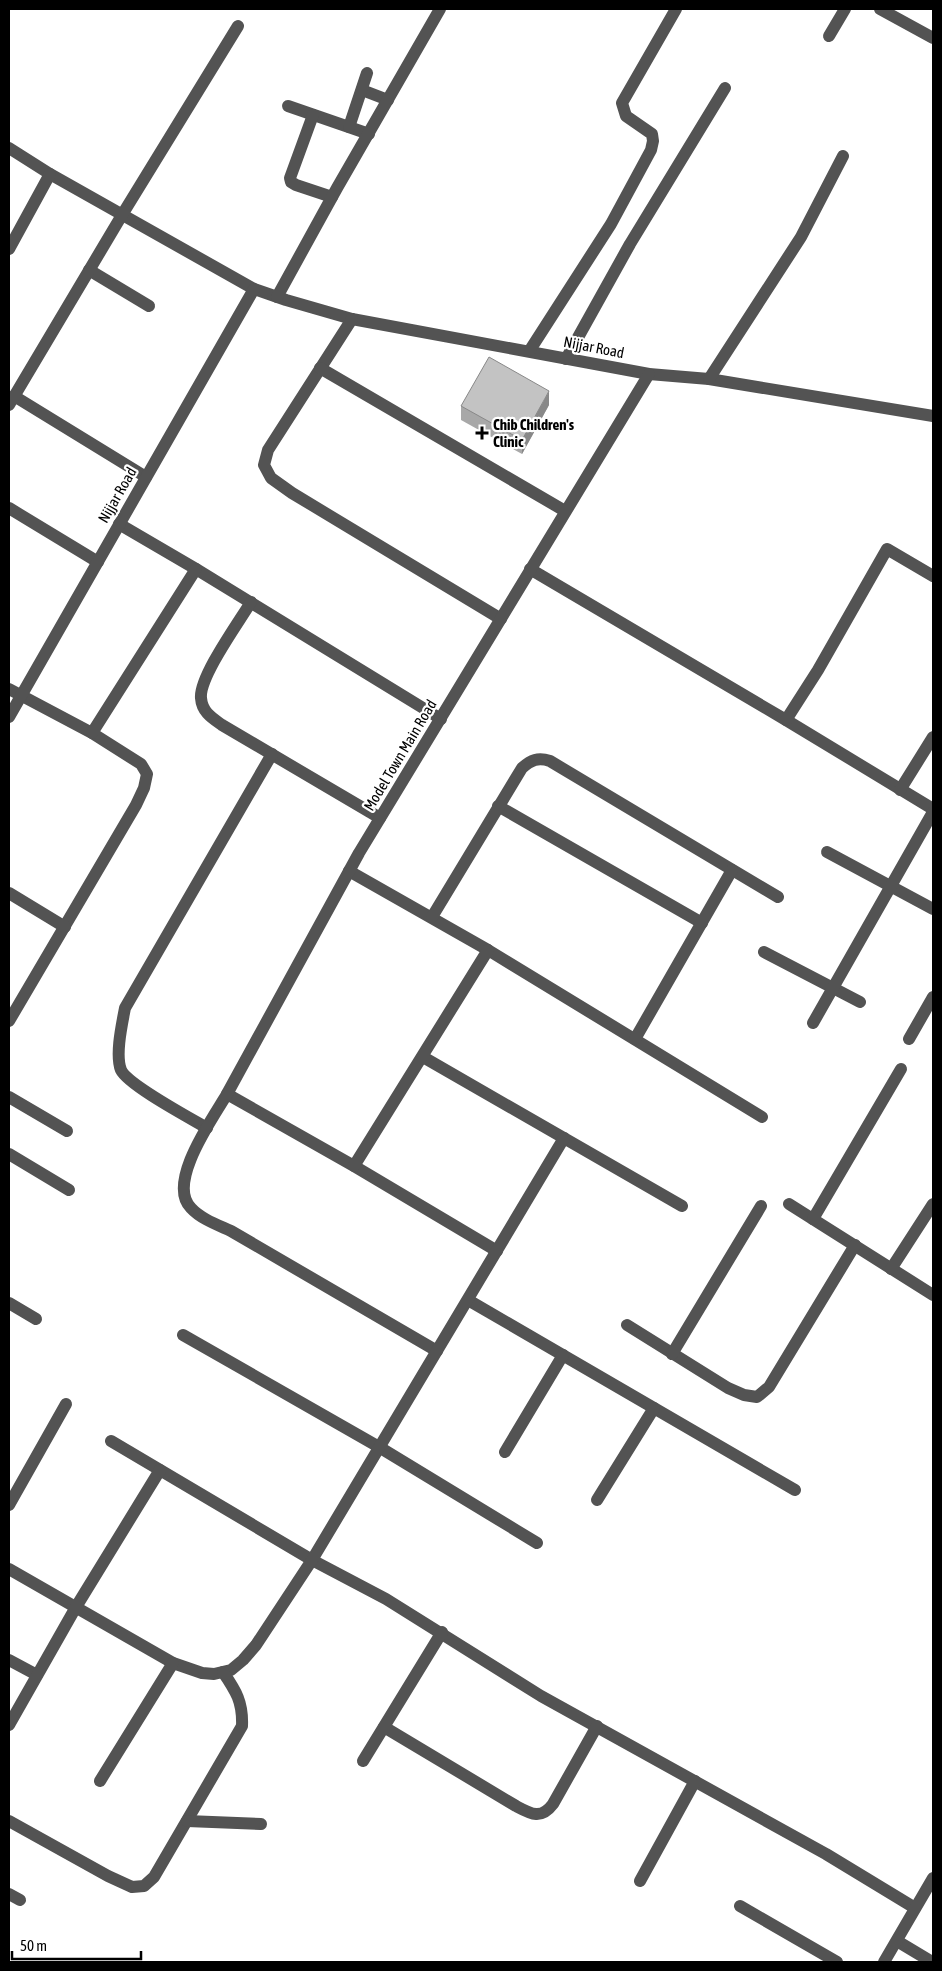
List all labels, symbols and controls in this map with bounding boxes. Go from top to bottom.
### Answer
street label: Nijjar Road [562,333,626,361]
place label: Chib Children's Clinic [493,416,575,450]
marker: Chib Children's Clinic [475,426,489,440]
street label: Nijjar Road [94,464,140,526]
street label: Model Town Main Road [360,696,440,814]
scale bar [12,1928,141,1960]
text: 50 m [20,1937,47,1954]

